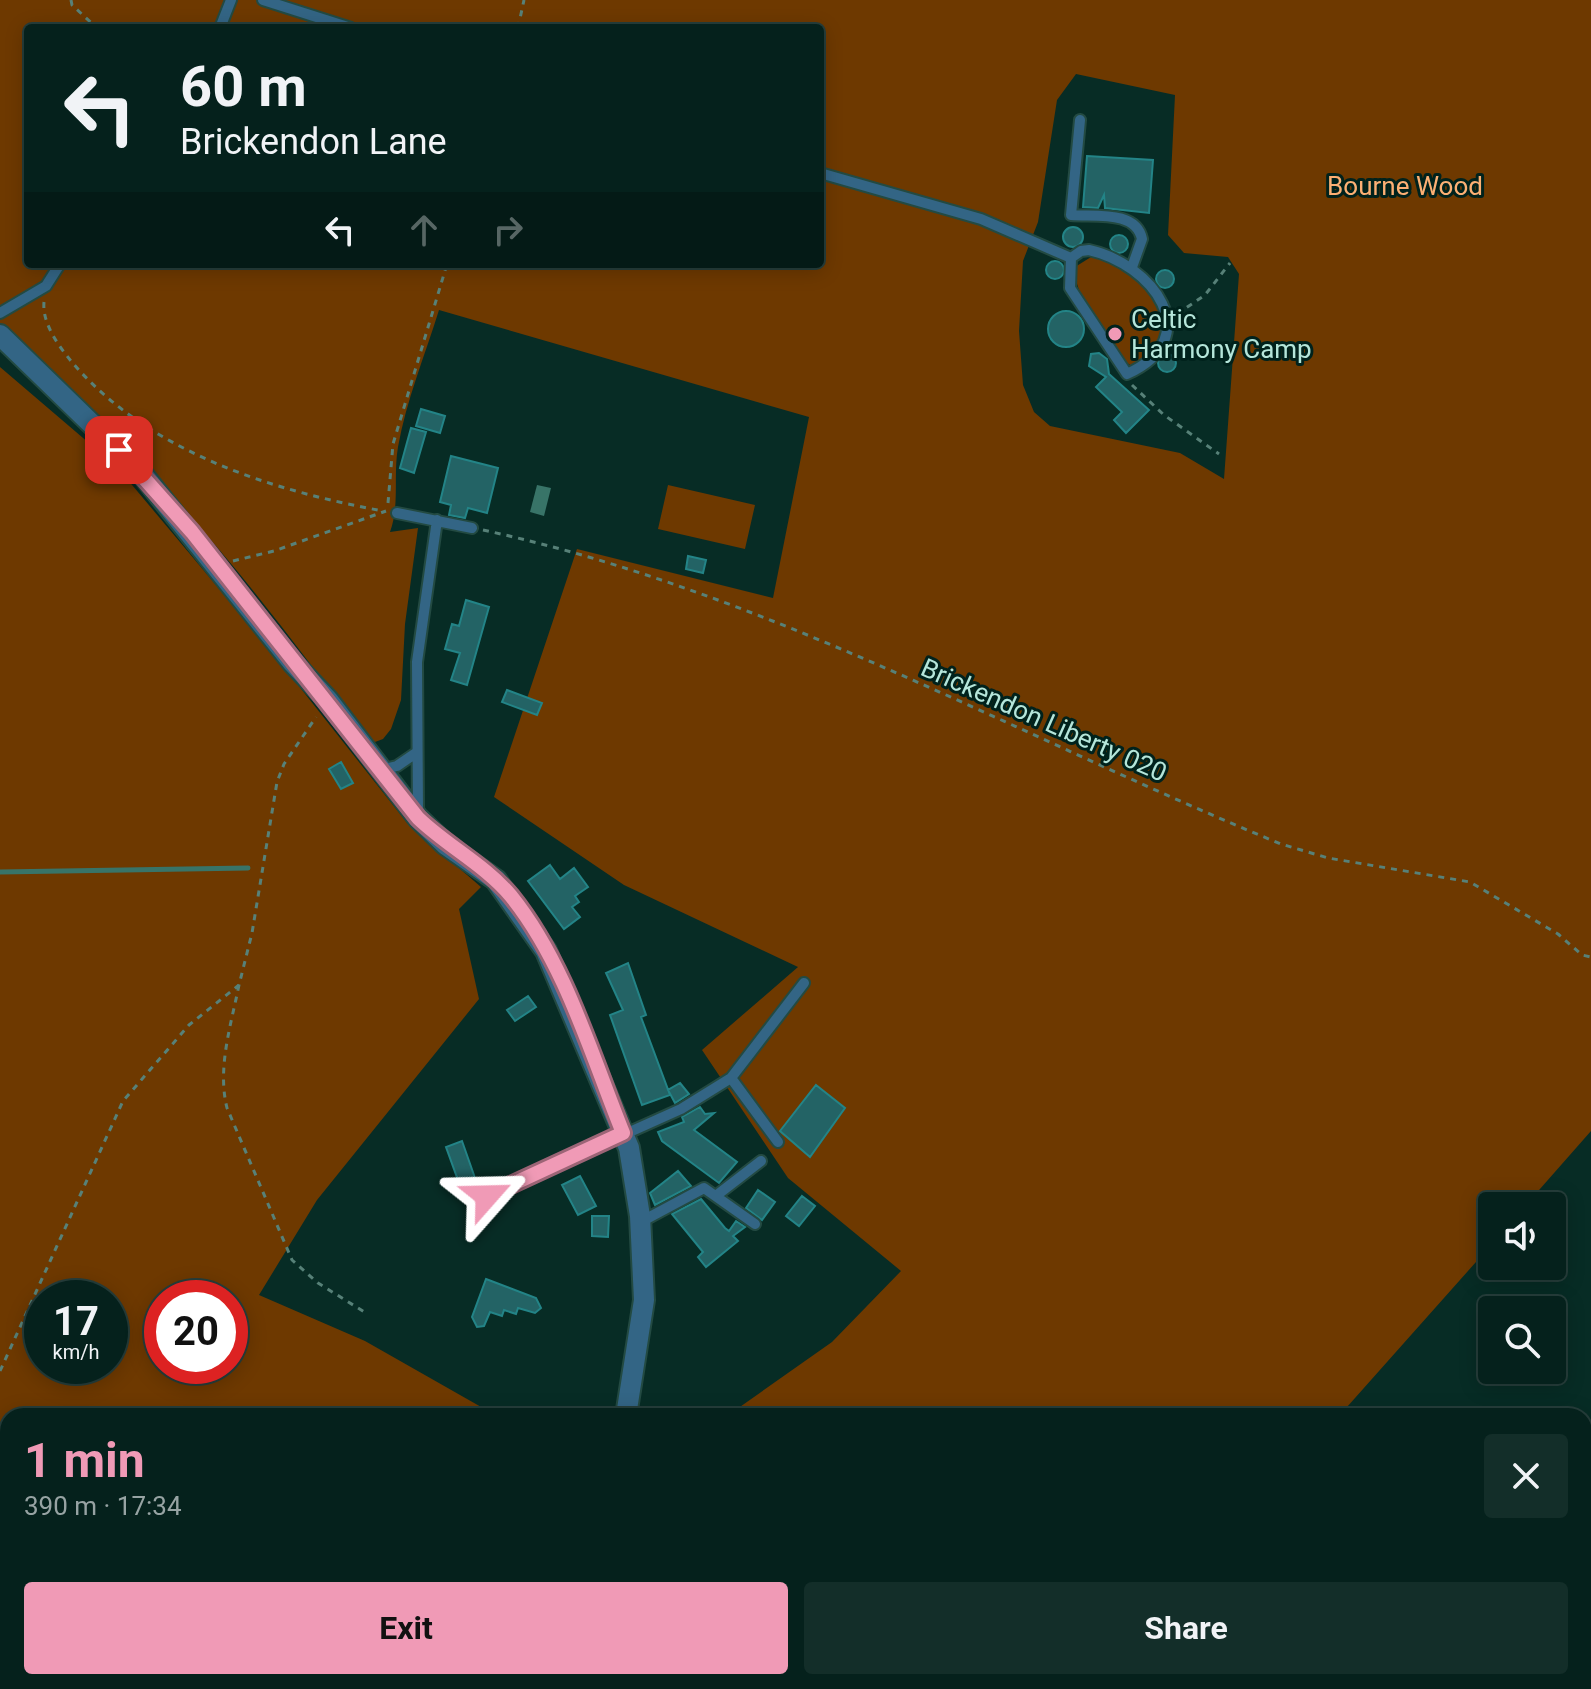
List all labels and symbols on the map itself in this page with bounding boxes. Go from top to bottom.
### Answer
park label: Bourne Wood [1327,171,1483,201]
place label: Celtic Harmony Camp [1131,304,1312,364]
marker: Celtic Harmony Camp [1106,325,1124,343]
pin [85,416,153,484]
street label: Brickendon Liberty 020 [917,652,1171,788]
position arrow [445,1154,529,1238]
speed limit sign: 20 [144,1280,248,1384]

